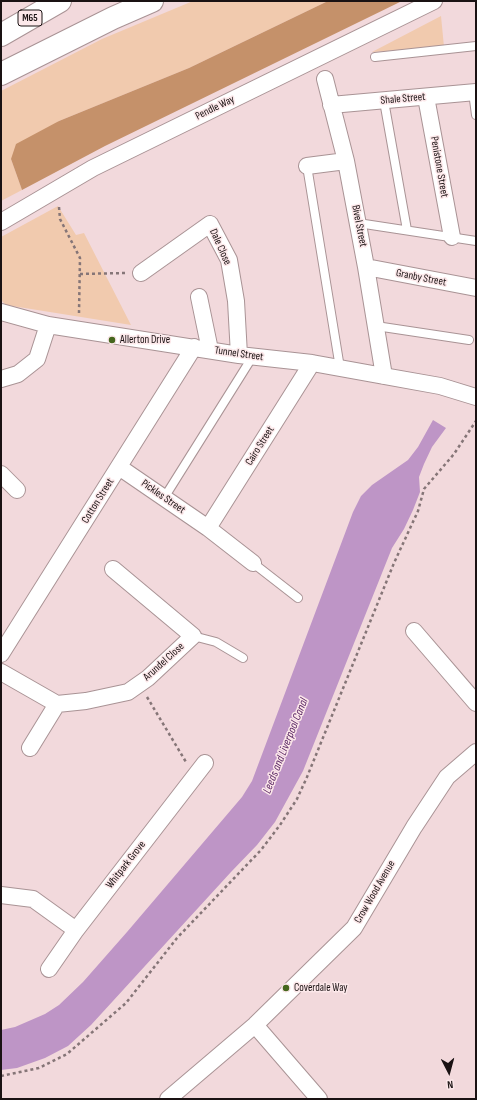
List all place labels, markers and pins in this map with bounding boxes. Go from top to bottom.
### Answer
place label: Allerton Drive [120,333,170,347]
marker: Allerton Drive [107,335,117,345]
place label: Coverdale Way [294,981,348,995]
marker: Coverdale Way [281,983,291,993]

